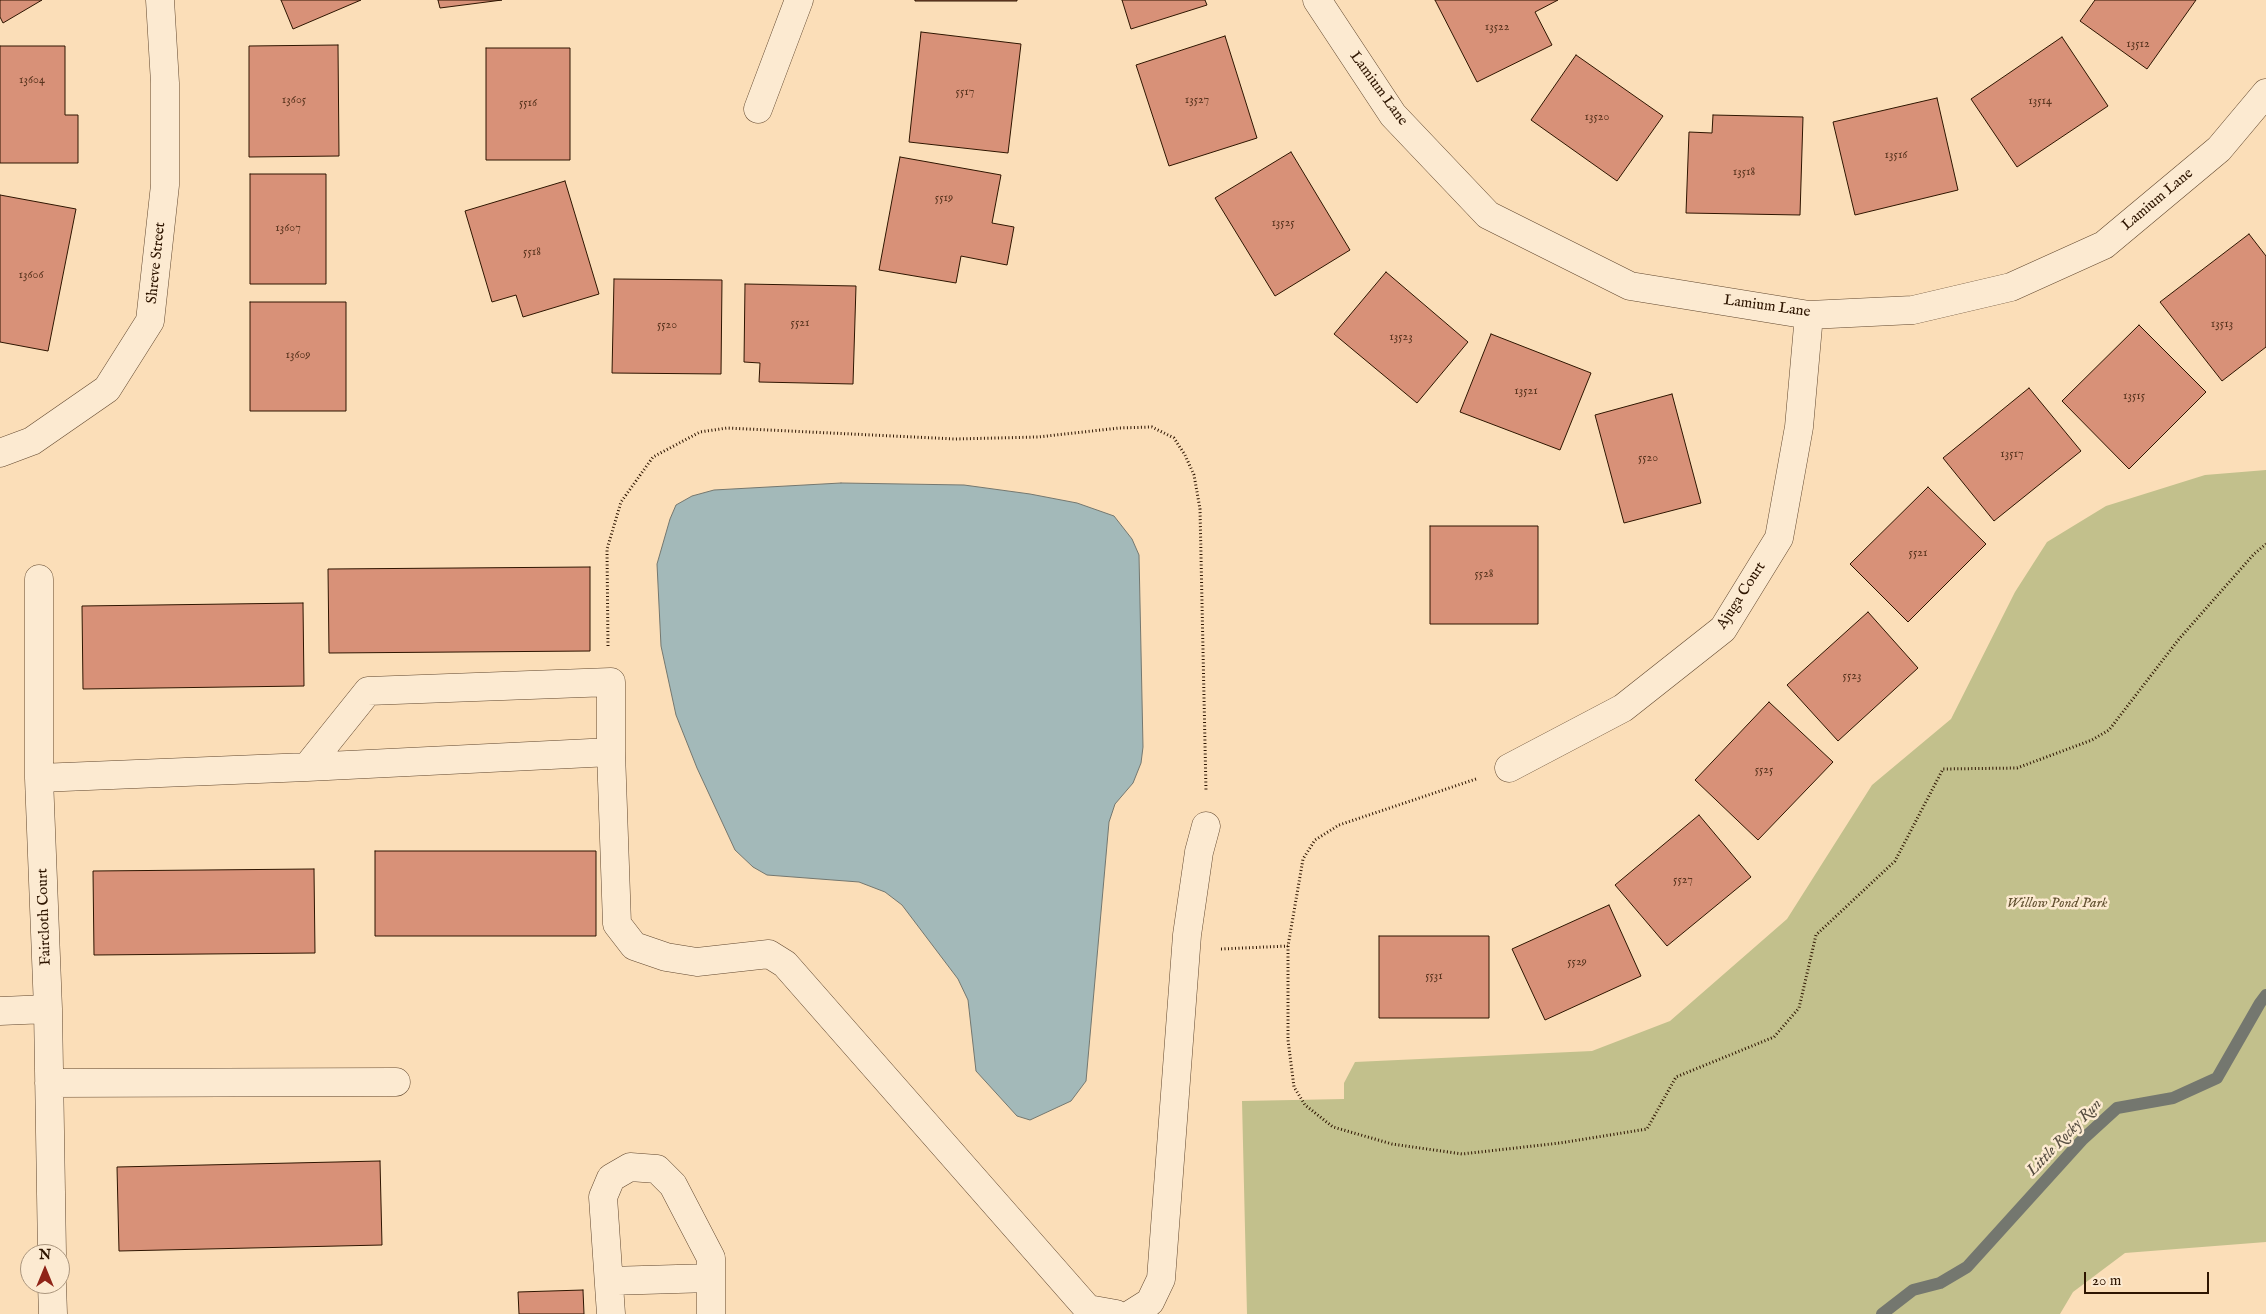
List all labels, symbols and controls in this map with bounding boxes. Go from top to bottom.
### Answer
house number: 13522 [1485,21,1509,35]
house number: 13512 [2126,38,2150,52]
street label: Lamium Lane [1345,48,1411,130]
house number: 13604 [19,74,45,88]
house number: 5517 [956,86,974,100]
house number: 13605 [282,94,306,108]
house number: 13527 [1185,94,1209,108]
house number: 13514 [2028,95,2052,109]
house number: 5516 [519,97,537,111]
house number: 13520 [1585,111,1609,125]
house number: 13516 [1885,149,1907,163]
street label: Lamium Lane [2119,165,2197,235]
house number: 13518 [1733,166,1755,180]
house number: 5519 [935,192,953,206]
house number: 13525 [1271,217,1295,231]
street label: Shreve Street [144,221,170,305]
house number: 13607 [275,222,301,236]
house number: 5518 [523,246,541,260]
house number: 13606 [19,269,43,283]
street label: Lamium Lane [1723,292,1811,322]
house number: 5521 [791,317,809,331]
house number: 13513 [2211,318,2233,332]
house number: 5520 [657,319,677,333]
house number: 13523 [1389,331,1413,345]
house number: 13609 [285,349,311,363]
house number: 13521 [1514,385,1538,399]
house number: 13515 [2123,390,2145,404]
house number: 13517 [2000,448,2024,462]
house number: 5520 [1638,452,1658,466]
house number: 5521 [1909,547,1927,561]
street label: Ajuga Court [1714,559,1770,633]
house number: 5528 [1475,568,1493,582]
house number: 5523 [1843,670,1861,684]
house number: 5525 [1755,764,1773,778]
street label: Faircloth Court [34,868,56,966]
house number: 5527 [1673,874,1693,888]
park label: Willow Pond Park [2006,895,2108,913]
house number: 5529 [1567,956,1587,970]
house number: 5531 [1425,970,1443,984]
water label: Little Rocky Run [2023,1095,2107,1181]
north arrow [20,1244,70,1294]
text: N [39,1246,51,1264]
scale bar [2086,1262,2211,1294]
text: 20 m [2092,1271,2121,1290]

